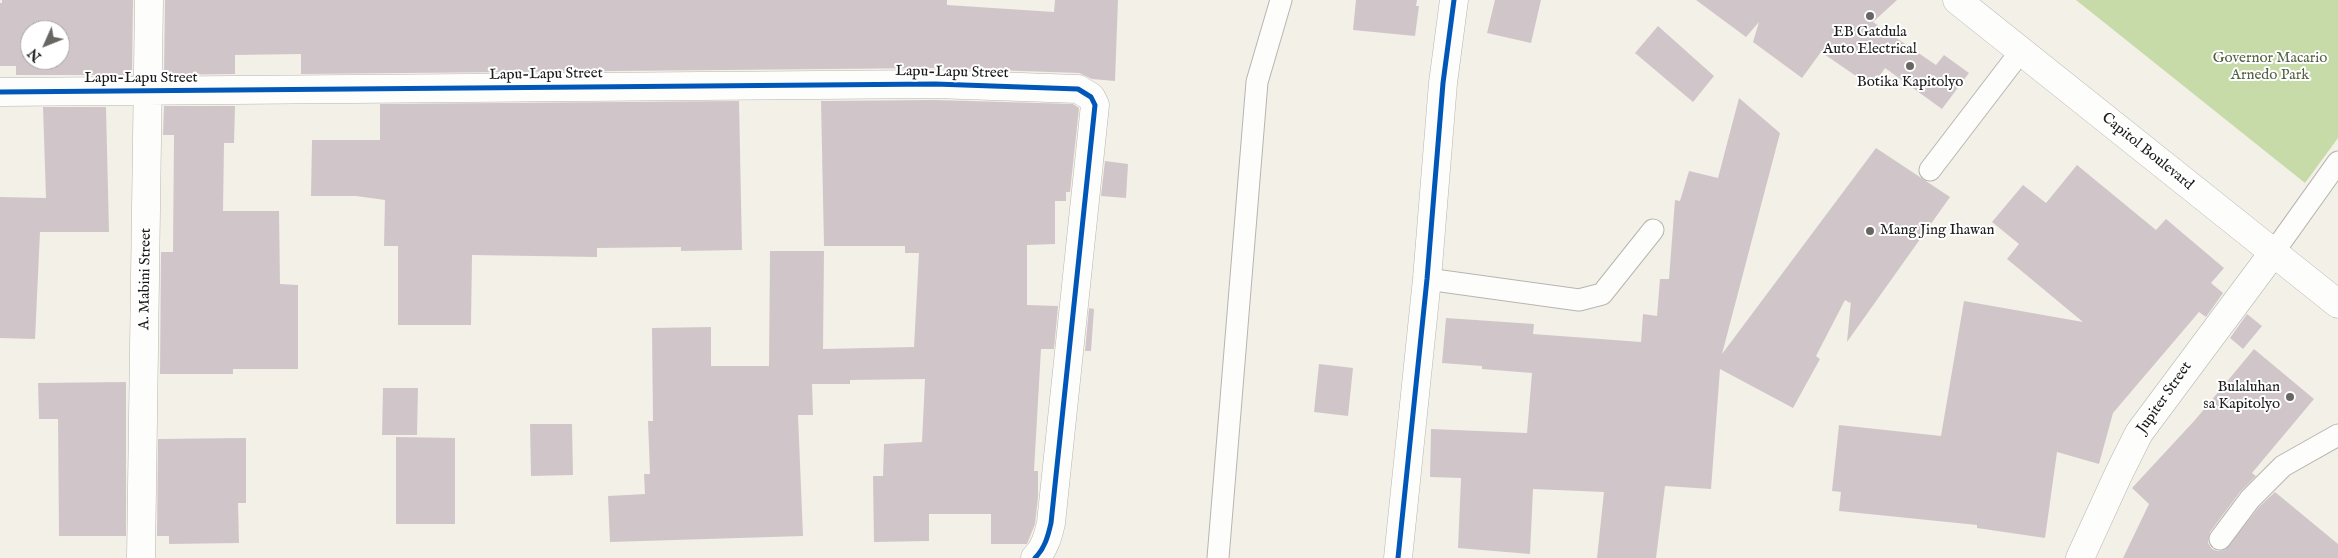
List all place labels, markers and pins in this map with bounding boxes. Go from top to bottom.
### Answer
marker: EB Gatdula Auto Electrical [1864,10,1876,22]
place label: EB Gatdula Auto Electrical [1823,24,1917,59]
marker: Botika Kapitolyo [1904,60,1916,72]
place label: Botika Kapitolyo [1857,74,1963,92]
place label: Mang Jing Ihawan [1880,222,1994,240]
marker: Mang Jing Ihawan [1864,225,1876,237]
place label: Bulaluhan sa Kapitolyo [2203,379,2280,414]
marker: Bulaluhan sa Kapitolyo [2284,391,2296,403]

